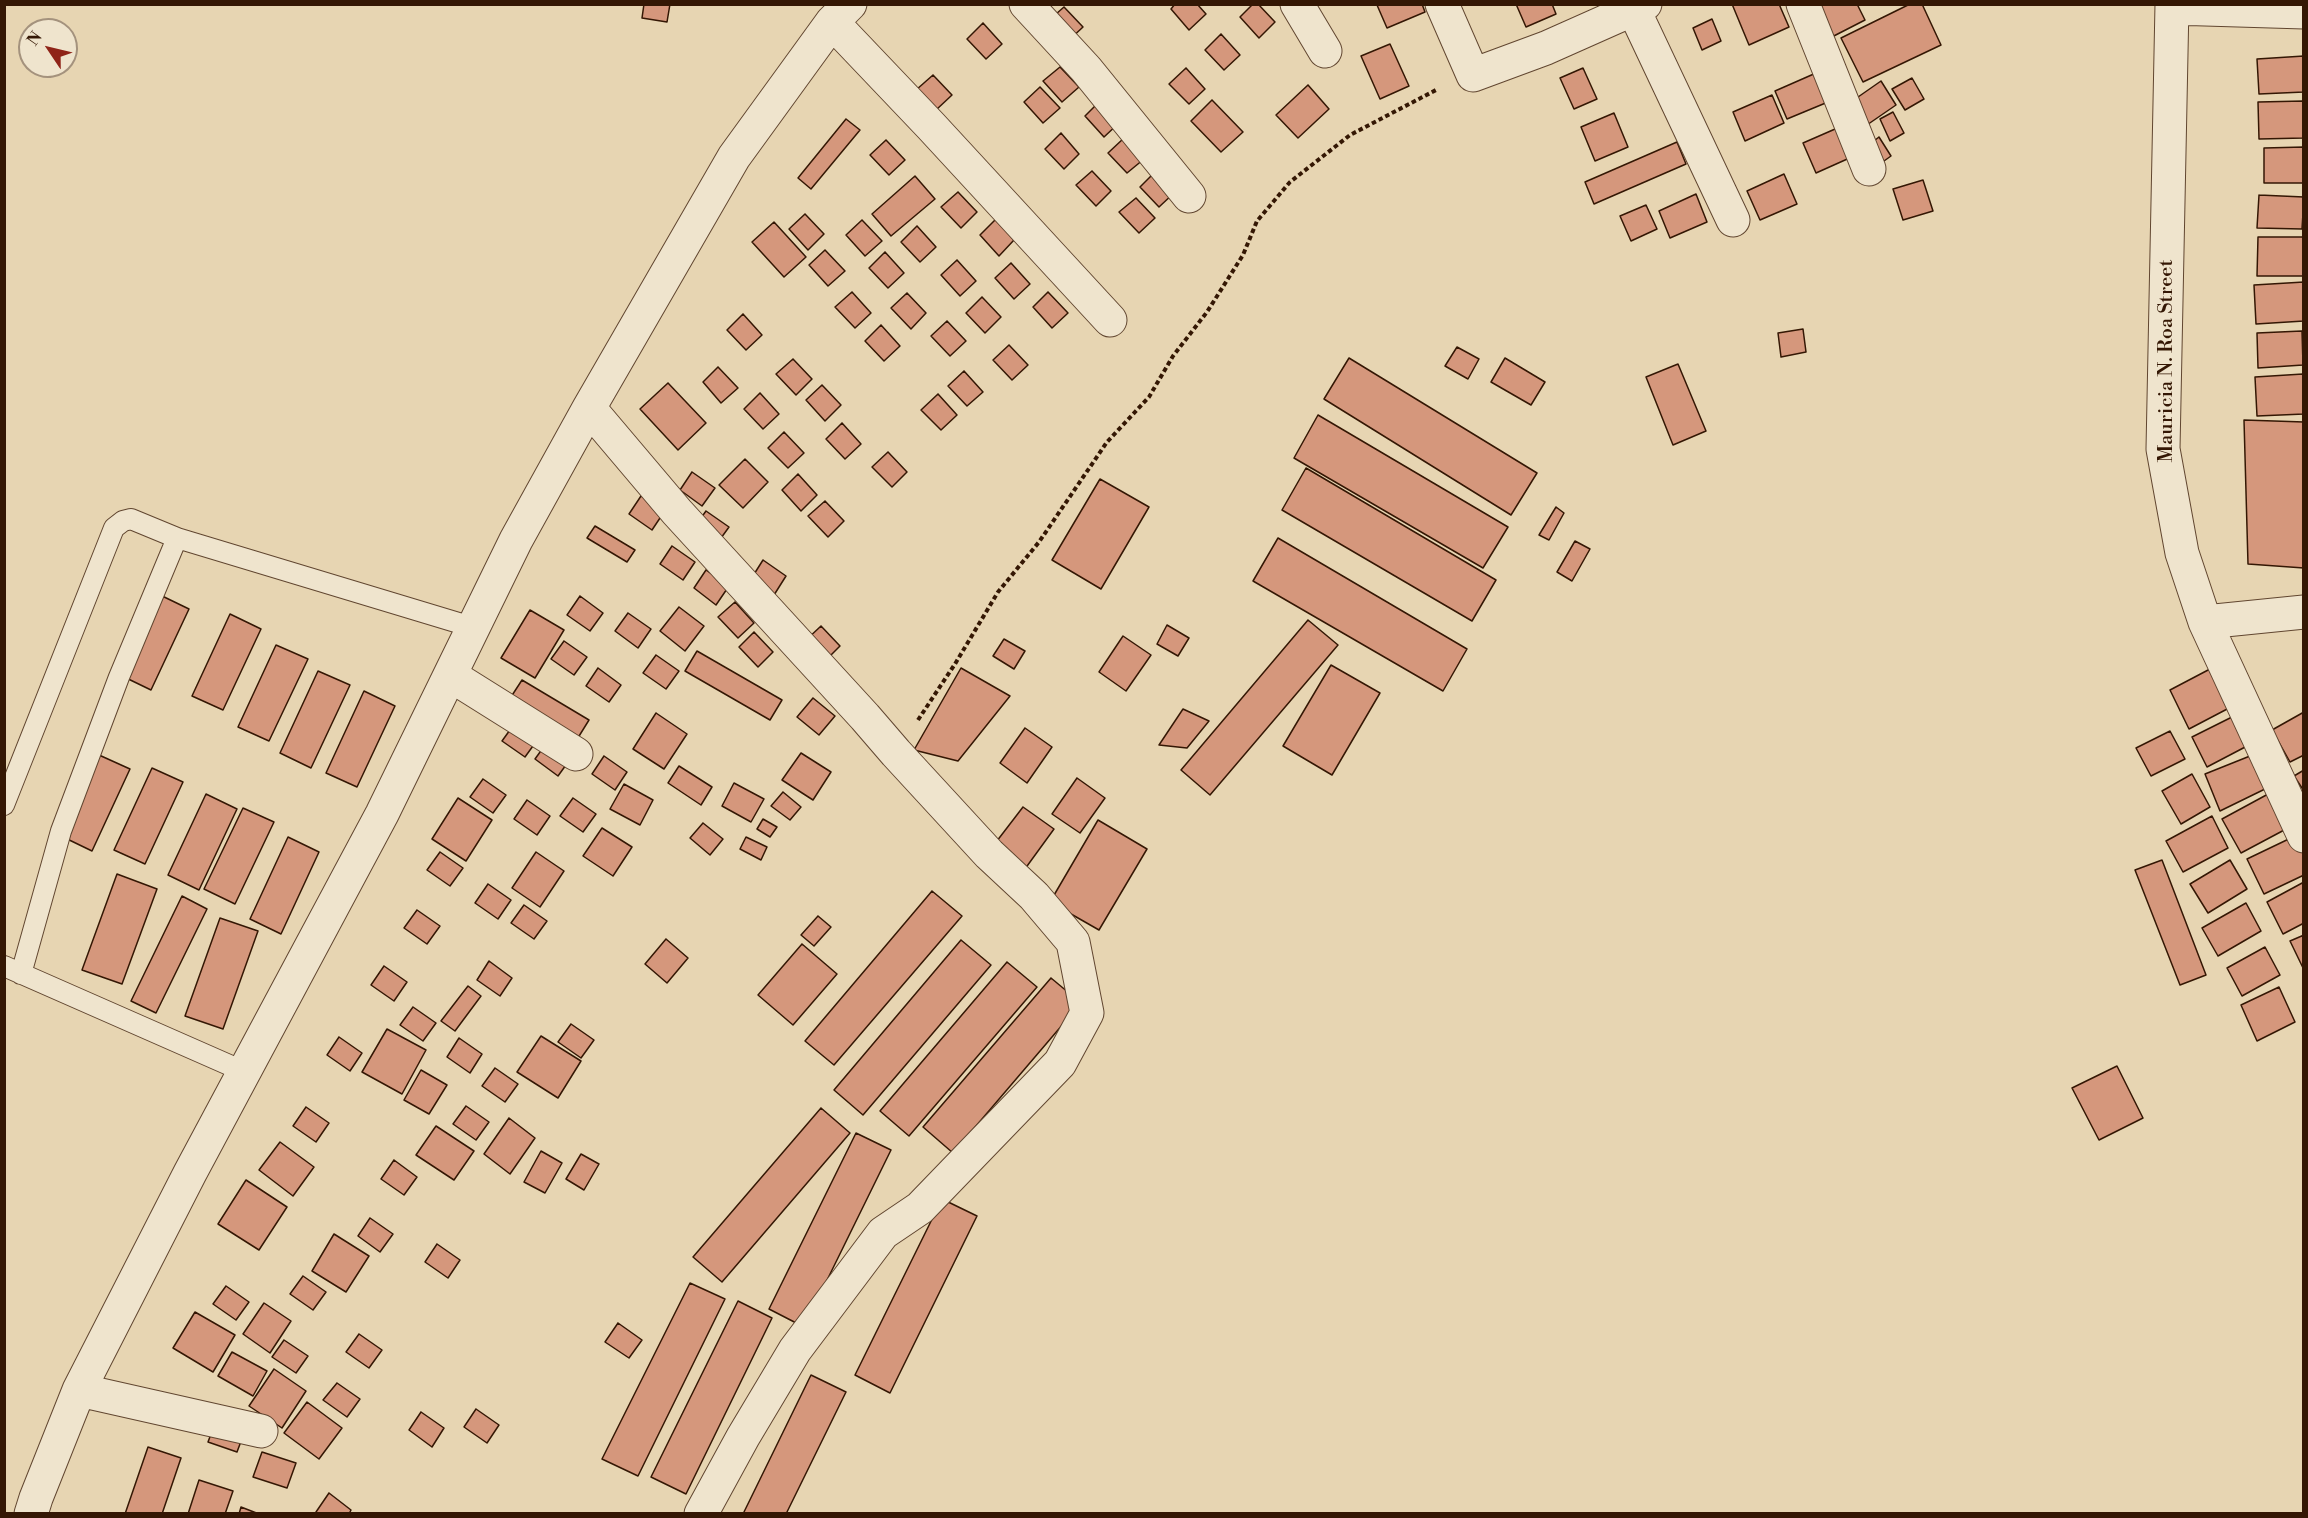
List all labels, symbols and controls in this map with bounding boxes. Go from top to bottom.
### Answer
north arrow [18,18,78,78]
text: N [23,28,47,50]
street label: Mauricia N. Roa Street [2155,260,2179,462]

